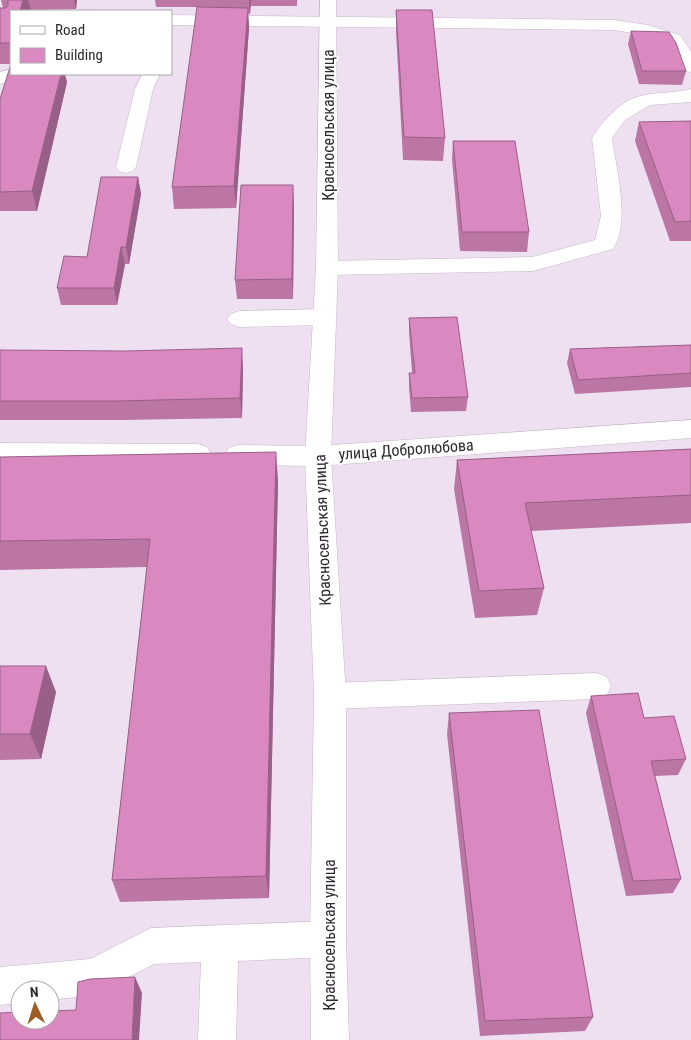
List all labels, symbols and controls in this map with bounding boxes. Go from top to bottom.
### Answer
legend [10,10,172,75]
text: Road [55,21,85,39]
text: Building [55,46,103,64]
street label: Красносельская улица [319,49,338,201]
street label: улица Добролюбова [338,435,474,464]
street label: Красносельская улица [310,454,335,606]
street label: Красносельская улица [320,859,339,1011]
north arrow [10,980,60,1030]
text: N [29,984,39,1000]

